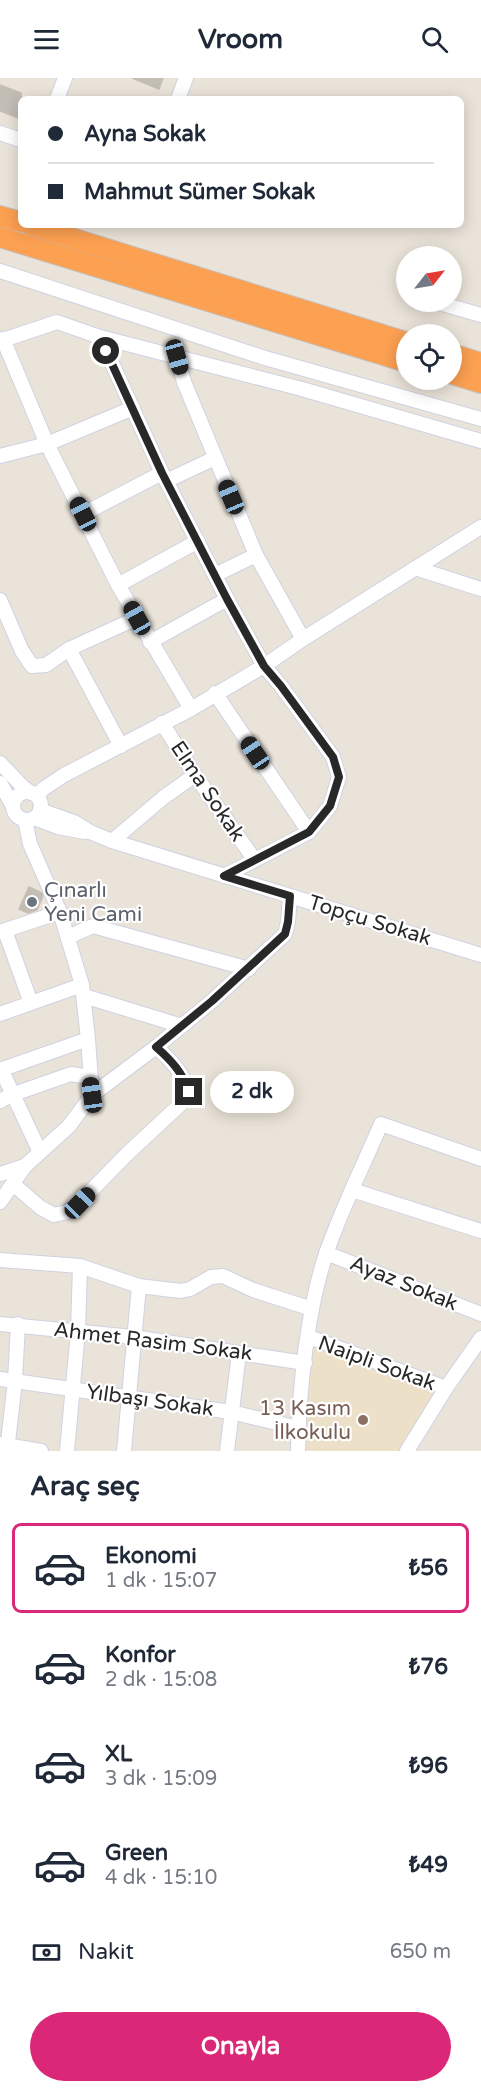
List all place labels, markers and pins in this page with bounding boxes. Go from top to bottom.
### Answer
place label: Çınarlı Yeni Cami [44,878,142,927]
marker: Çınarlı Yeni Cami [25,895,39,909]
place label: 13 Kasım İlkokulu [259,1396,351,1445]
marker: 13 Kasım İlkokulu [356,1413,370,1427]

